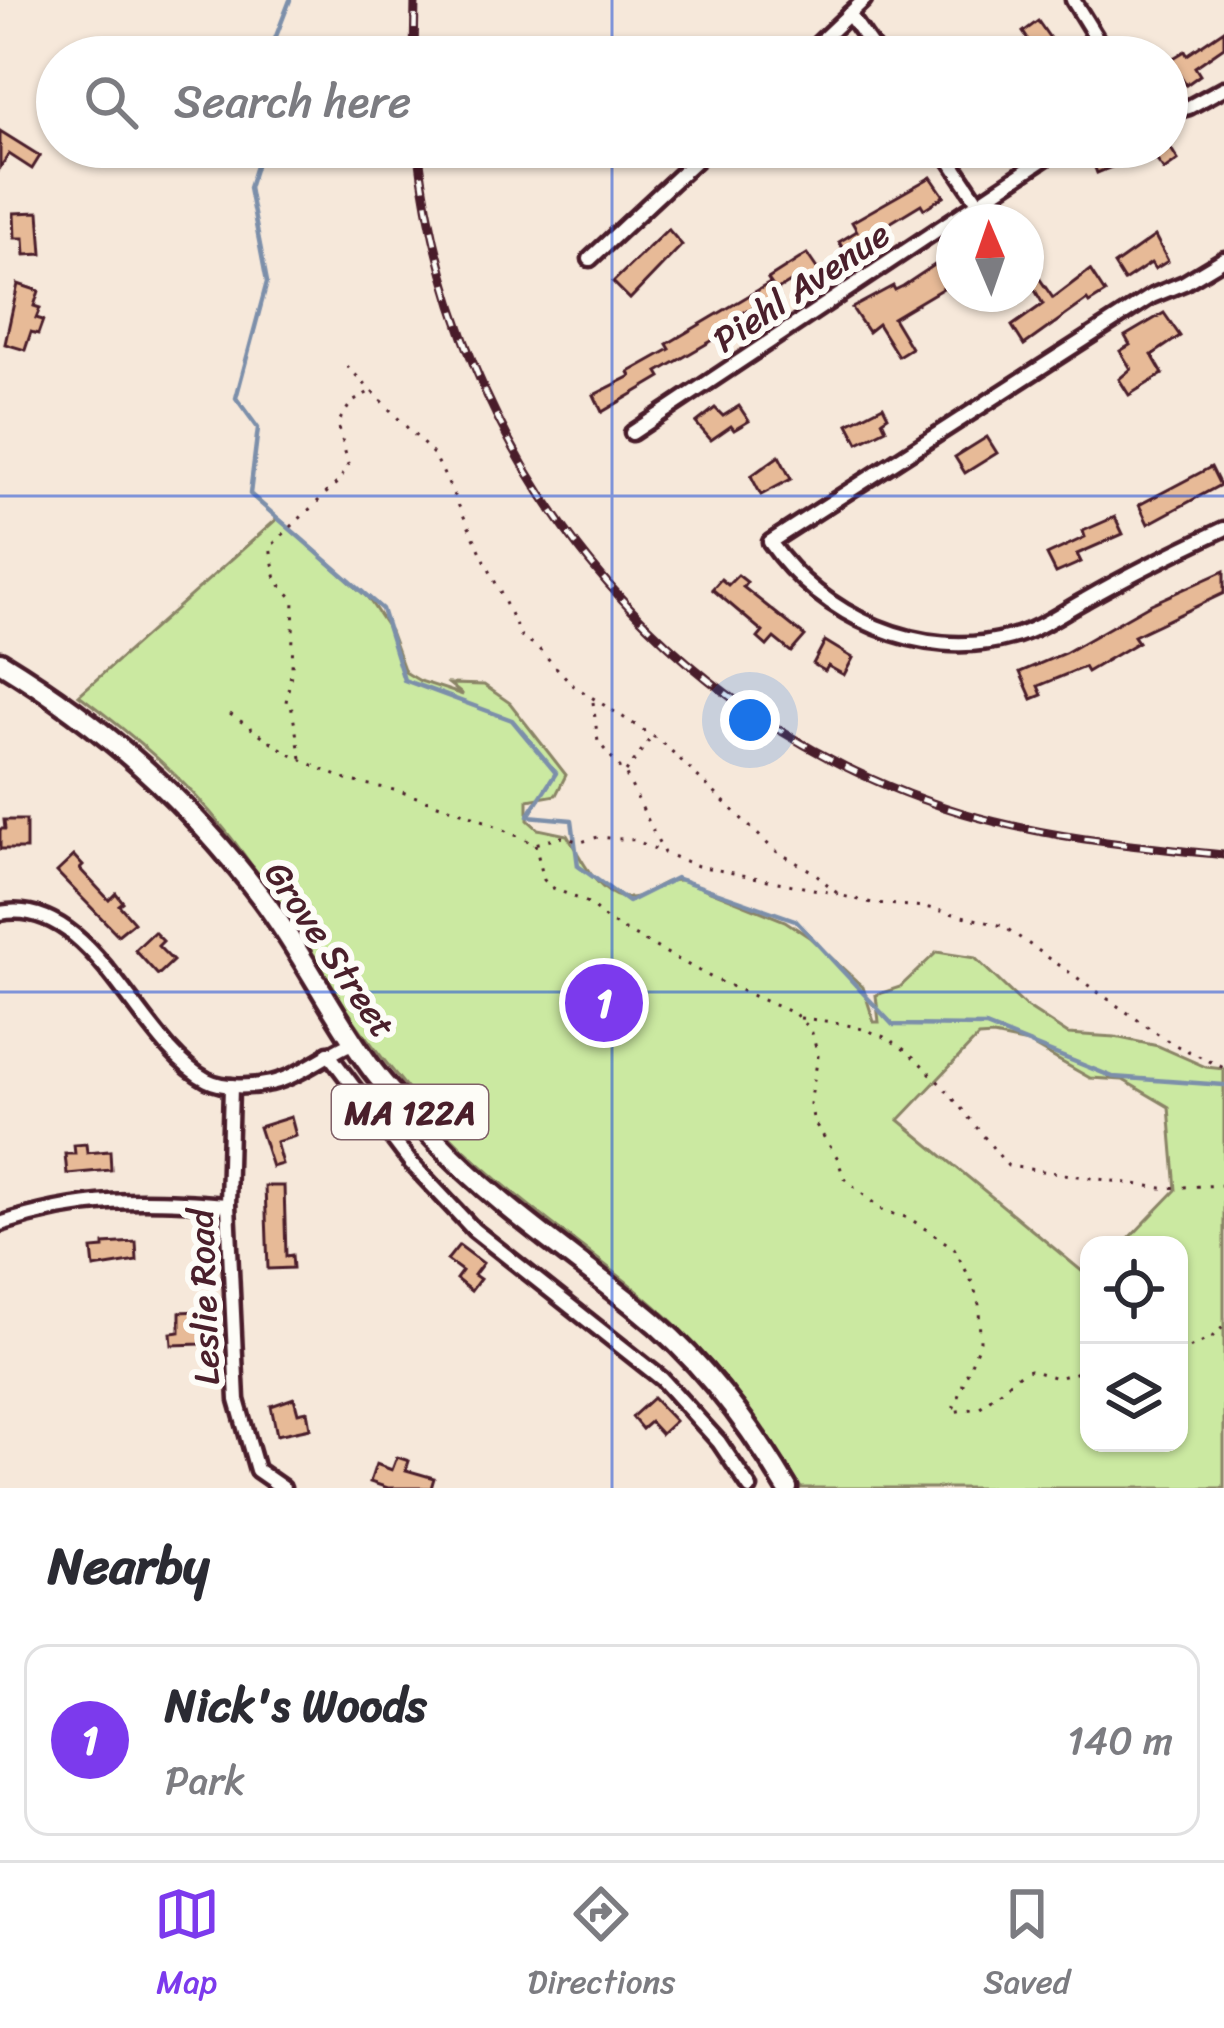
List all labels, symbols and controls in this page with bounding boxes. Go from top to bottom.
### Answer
search box [36,36,1188,168]
text: Search here [174,62,411,142]
icon: search [78,69,144,135]
street label: Piehl Avenue [699,203,904,370]
north arrow [936,204,1044,312]
your location [720,690,780,750]
street label: Grove Street [247,847,414,1052]
pin: 1 [565,958,643,1048]
road number: MA 122A [332,1085,488,1139]
street label: Leslie Road [169,1205,239,1386]
map controls [1080,1236,1188,1452]
button: locate [1080,1236,1188,1344]
button: layers [1080,1344,1188,1452]
text: Nearby [48,1521,209,1611]
text: Nick's Woods [165,1666,427,1746]
text: 1 [82,1706,98,1775]
text: 140 m [1067,1706,1173,1775]
text: Park [165,1746,245,1815]
tab: Map [154,1881,220,2011]
tab: Directions [528,1881,675,2011]
tab: Saved [983,1881,1070,2011]

